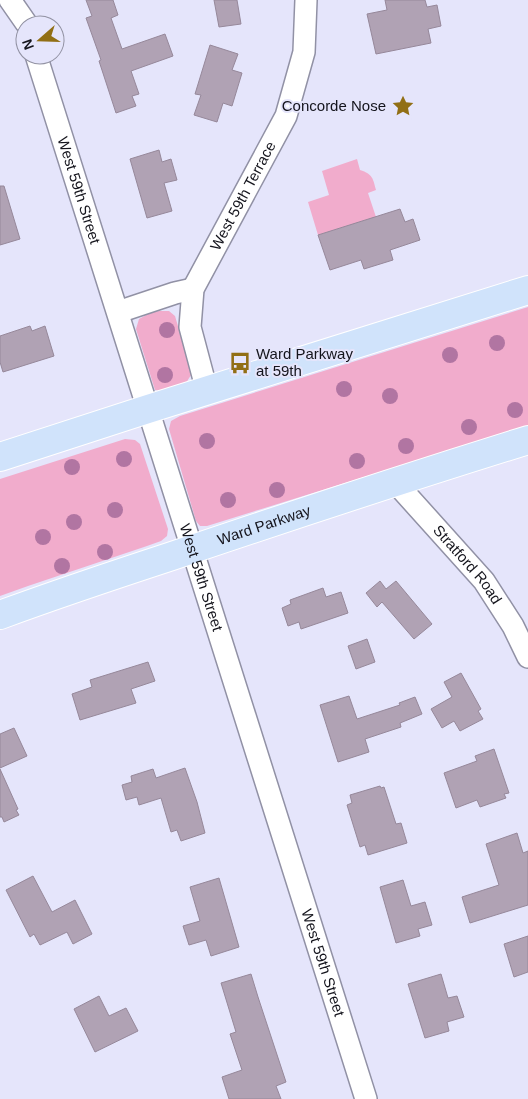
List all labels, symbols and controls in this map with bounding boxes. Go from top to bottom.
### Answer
north arrow [15,15,65,65]
text: N [19,37,37,52]
place icon: Concorde Nose [390,93,416,119]
place label: Concorde Nose [282,97,386,114]
street label: West 59th Street [54,135,104,247]
street label: West 59th Terrace [206,138,279,253]
place label: Ward Parkway at 59th [256,345,353,379]
bus stop icon: Ward Parkway at 59th [227,350,253,376]
street label: Ward Parkway [215,501,313,548]
street label: Stratford Road [430,521,505,607]
street label: West 59th Street [177,522,227,634]
street label: West 59th Street [298,907,349,1019]

